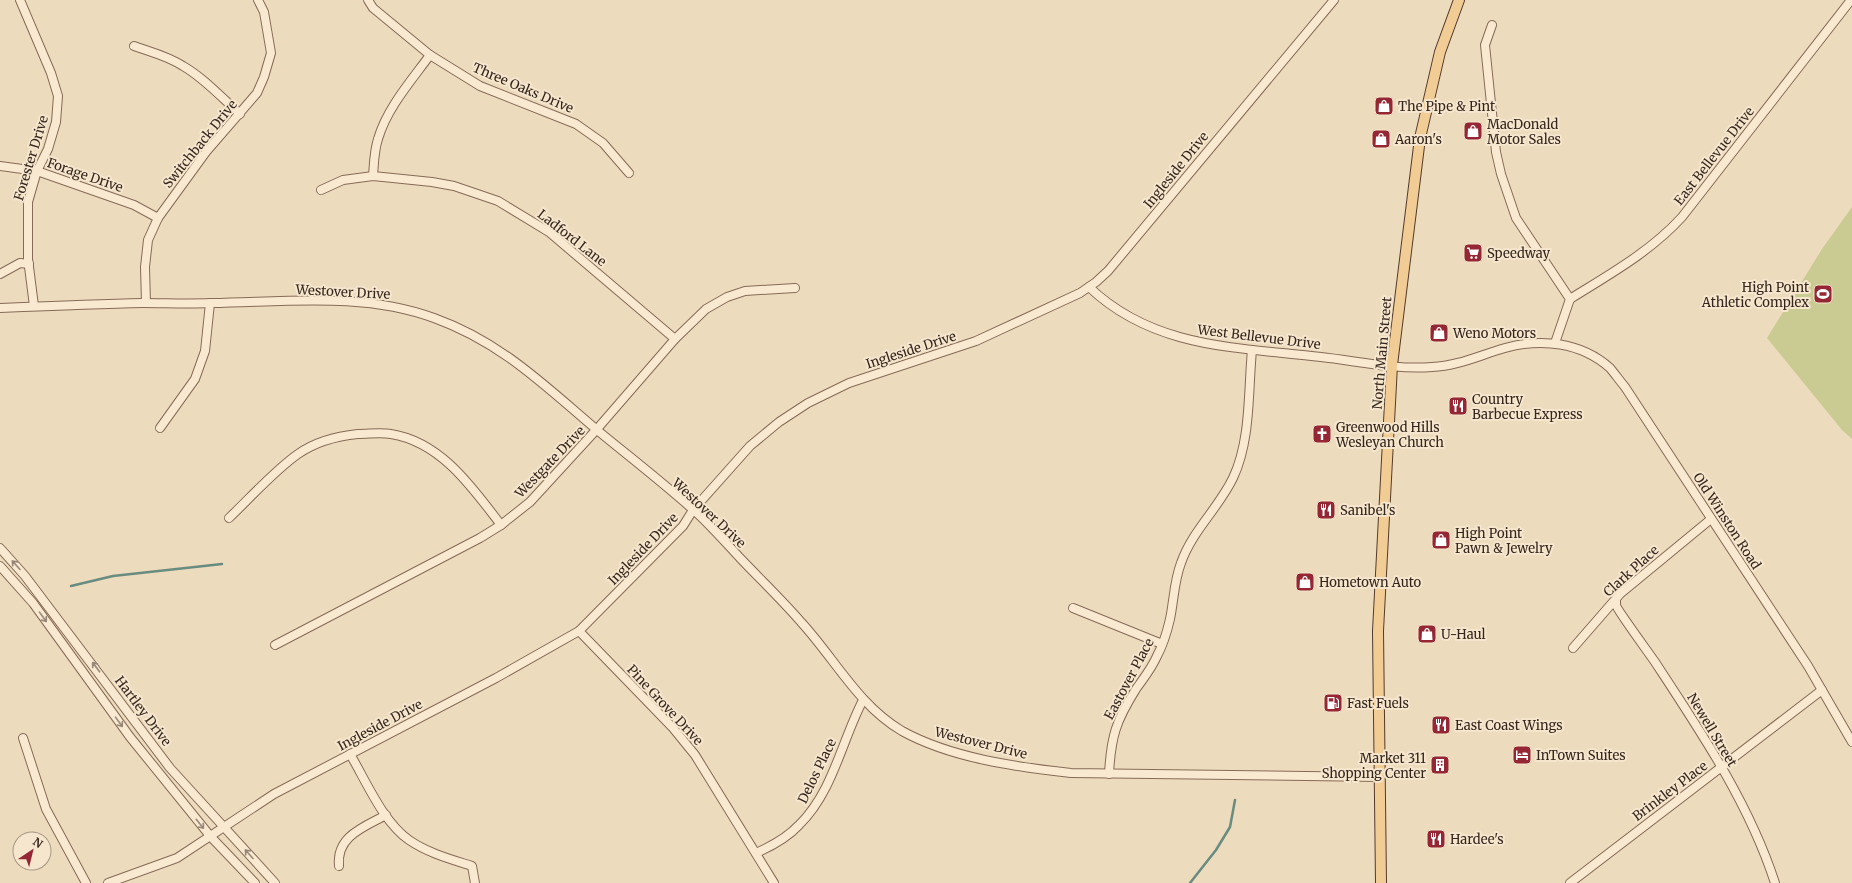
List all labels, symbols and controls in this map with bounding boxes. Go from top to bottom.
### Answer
street label: Three Oaks Drive [470,59,576,117]
shop icon: The Pipe & Pint [1373,95,1395,117]
street label: Switchback Drive [159,96,241,192]
place label: The Pipe & Pint [1398,98,1495,115]
street label: East Bellevue Drive [1670,103,1758,209]
street label: Forester Drive [10,113,52,203]
place label: MacDonald Motor Sales [1487,116,1561,148]
shop icon: MacDonald Motor Sales [1462,120,1484,142]
street label: Ingleside Drive [1140,128,1212,212]
shop icon: Aaron's [1370,128,1392,150]
place label: Aaron's [1394,131,1442,148]
street label: Forage Drive [45,154,125,196]
street label: Ladford Lane [534,206,610,270]
supermarket icon: Speedway [1462,242,1484,264]
place label: Speedway [1487,245,1550,262]
place label: High Point Athletic Complex [1701,279,1809,311]
street label: Westover Drive [294,281,391,303]
sports icon: High Point Athletic Complex [1812,283,1834,305]
street label: North Main Street [1369,296,1395,410]
street label: West Bellevue Drive [1196,321,1322,353]
shop icon: Weno Motors [1428,322,1450,344]
place label: Weno Motors [1452,325,1536,342]
street label: Ingleside Drive [864,327,958,373]
place label: Country Barbecue Express [1472,391,1583,423]
restaurant icon: Country Barbecue Express [1447,395,1469,417]
place label: Greenwood Hills Wesleyan Church [1335,419,1444,451]
street label: Westgate Drive [511,422,589,502]
church icon: Greenwood Hills Wesleyan Church [1311,423,1333,445]
street label: Old Winston Road [1689,469,1765,573]
street label: Westover Drive [668,474,750,552]
restaurant icon: Sanibel's [1315,499,1337,521]
place label: Sanibel's [1340,502,1395,519]
street label: Ingleside Drive [604,509,682,589]
place label: High Point Pawn & Jewelry [1455,525,1553,557]
shop icon: High Point Pawn & Jewelry [1430,529,1452,551]
street label: Clark Place [1600,542,1662,600]
one-way arrow [11,560,20,570]
shop icon: Hometown Auto [1294,571,1316,593]
place label: Hometown Auto [1319,574,1421,591]
one-way arrow [39,612,47,623]
shop icon: U-Haul [1416,623,1438,645]
place label: U-Haul [1441,626,1486,643]
street label: Eastover Place [1100,635,1158,723]
street label: Pine Grove Drive [623,661,707,749]
one-way arrow [91,662,100,673]
street label: Hartley Drive [111,673,175,750]
street label: Newell Street [1683,690,1741,770]
fuel station icon: Fast Fuels [1322,692,1344,714]
street label: Ingleside Drive [335,695,426,755]
place label: Fast Fuels [1347,695,1409,712]
restaurant icon: East Coast Wings [1430,714,1452,736]
one-way arrow [115,717,123,728]
place label: East Coast Wings [1455,717,1563,734]
street label: Westover Drive [932,723,1029,763]
street label: Delos Place [794,735,840,806]
hotel icon: InTown Suites [1511,744,1533,766]
place label: InTown Suites [1536,747,1626,764]
place label: Market 311 Shopping Center [1322,750,1426,782]
building icon: Market 311 Shopping Center [1429,754,1451,776]
street label: Brinkley Place [1629,757,1711,825]
one-way arrow [196,819,204,830]
restaurant icon: Hardee's [1425,828,1447,850]
north arrow [12,831,52,871]
place label: Hardee's [1450,831,1504,848]
text: N [30,835,46,851]
one-way arrow [244,849,254,859]

